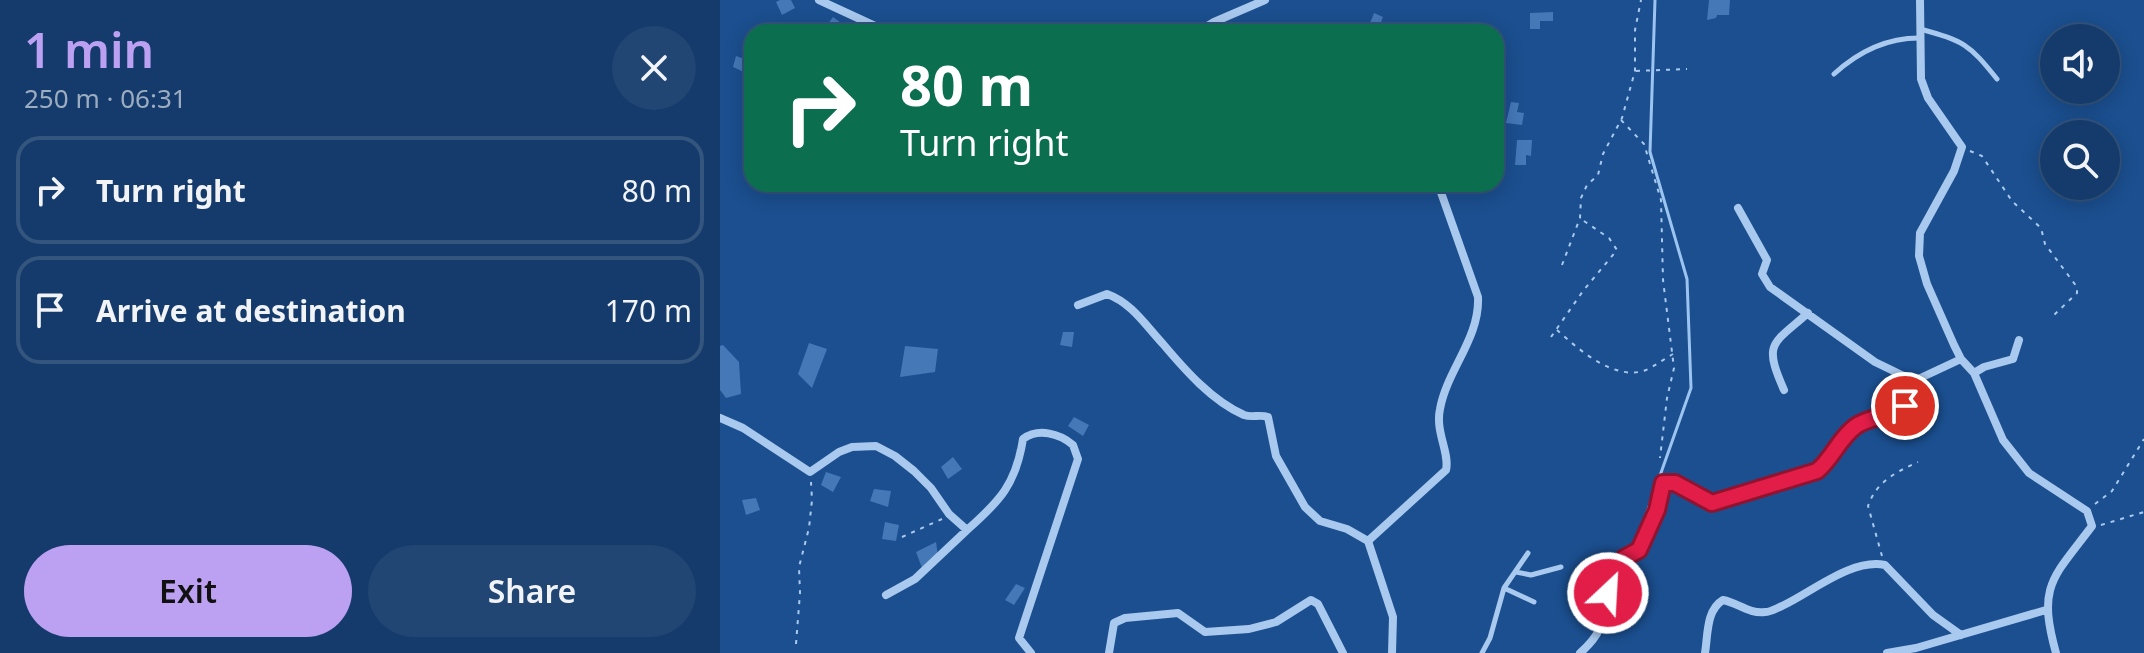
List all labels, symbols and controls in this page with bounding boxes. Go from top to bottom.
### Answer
text: 1 min [24,17,154,82]
map controls [2040,24,2120,200]
button: sound [2040,24,2120,104]
button: close [612,26,696,110]
text: 80 m [900,46,1033,122]
icon: right [768,56,872,160]
text: 250 m · 06:31 [24,80,187,116]
text: Turn right [900,118,1068,167]
button: search [2040,120,2120,200]
icon: right [28,168,72,212]
text: Turn right [96,170,246,211]
text: 80 m [622,170,692,211]
icon: arrive [28,288,72,332]
text: Arrive at destination [96,290,406,331]
text: 170 m [605,290,692,331]
pin [1871,372,1939,440]
icon: arrive [1883,384,1927,428]
button: Exit [24,545,352,637]
button: Share [368,545,696,637]
position arrow [1566,551,1650,635]

